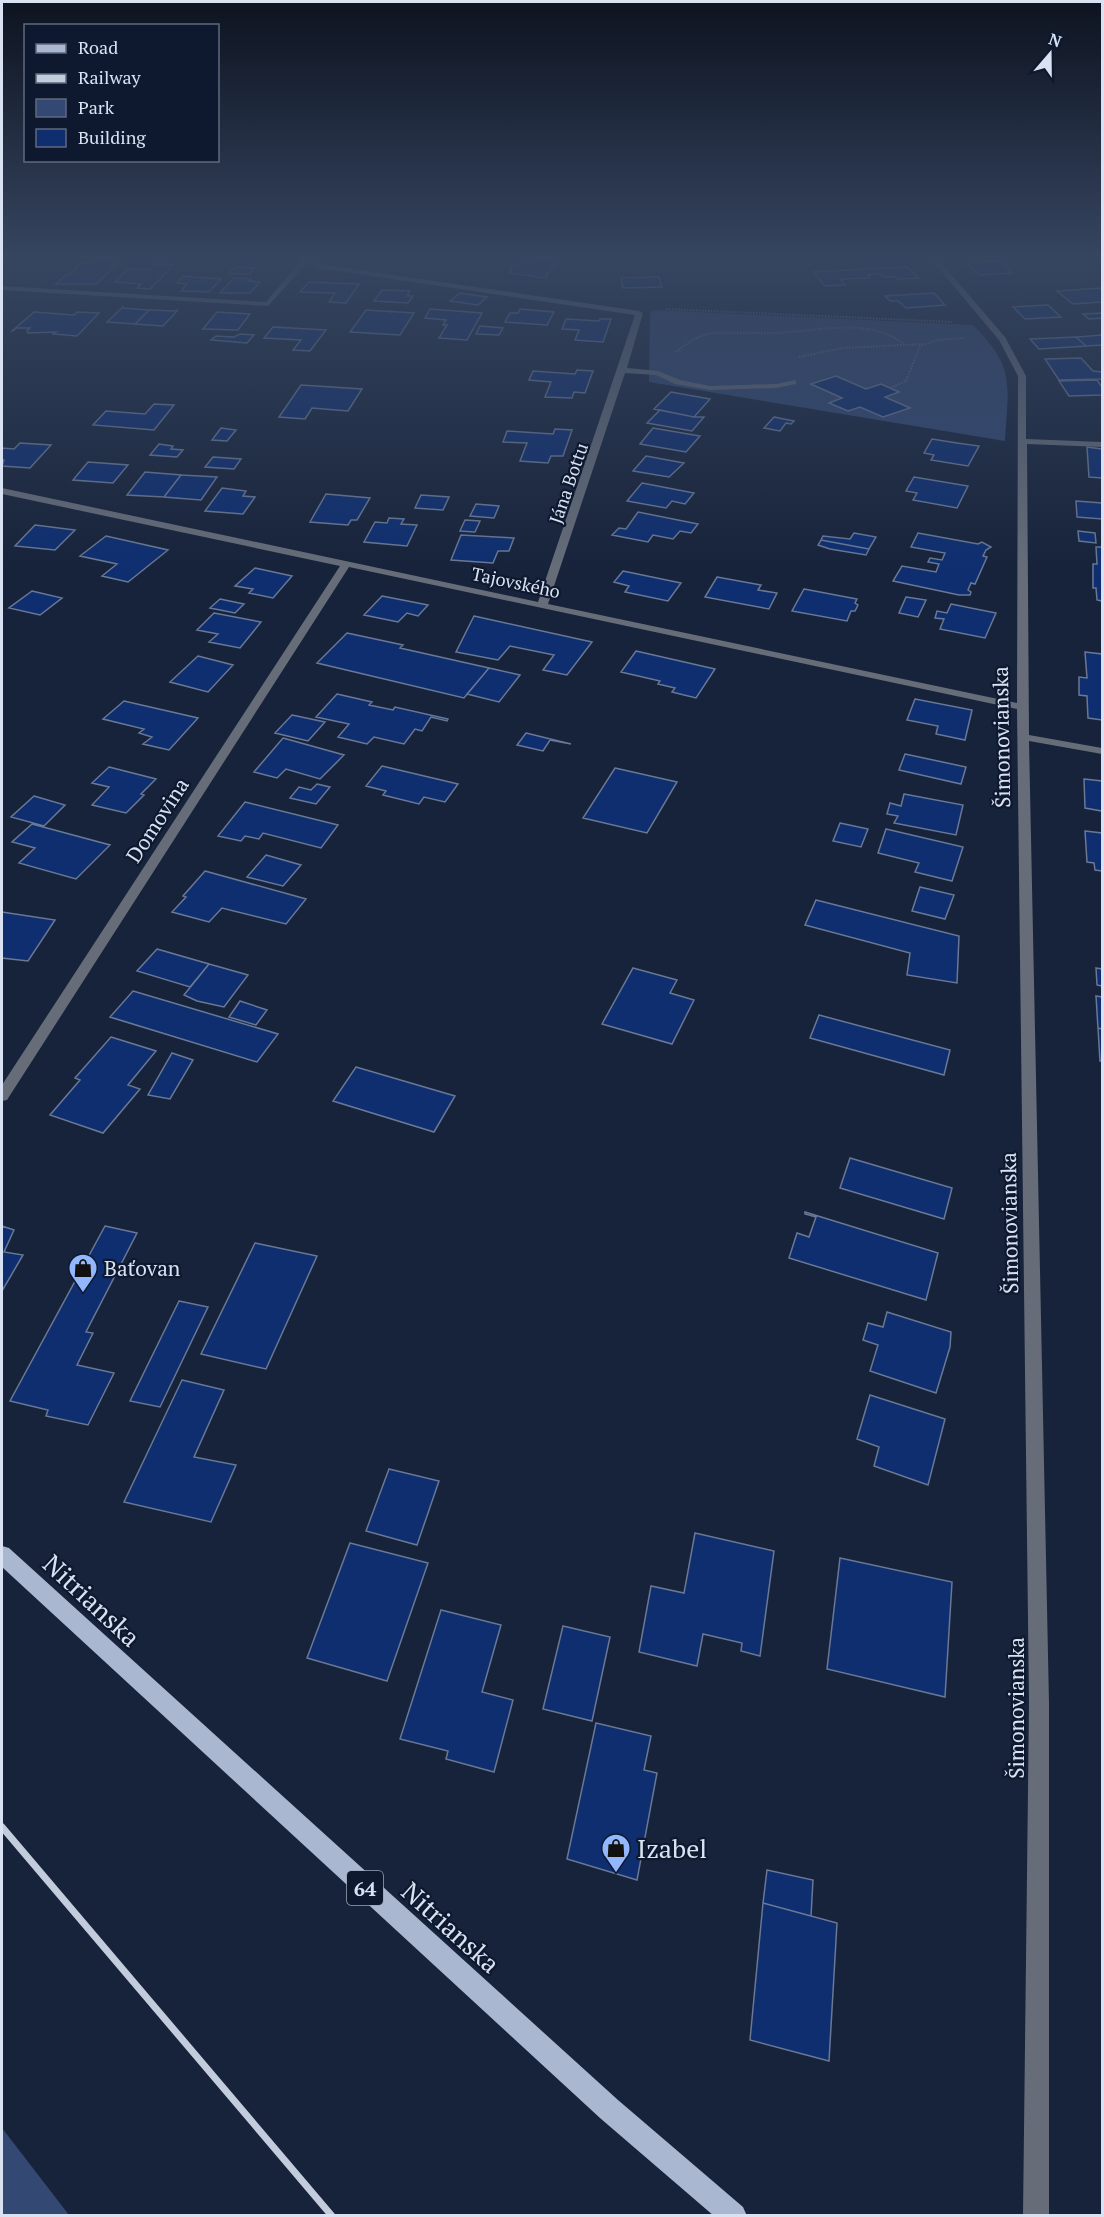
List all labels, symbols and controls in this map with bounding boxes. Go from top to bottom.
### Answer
legend [24,24,219,162]
north arrow [1020,24,1080,84]
text: N [1046,27,1065,52]
text: Road [78,35,118,59]
text: Railway [78,65,142,89]
text: Park [78,95,115,119]
text: Building [78,125,146,149]
street label: Jána Bottu [543,439,593,527]
street label: Tajovského [469,561,563,603]
street label: Šimonovianska [986,666,1016,808]
street label: Domovina [119,772,195,868]
street label: Šimonovianska [994,1152,1024,1294]
shop icon: Baťovan [67,1252,99,1294]
place label: Baťovan [104,1254,181,1282]
street label: Nitrianska [36,1546,148,1654]
street label: Šimonovianska [1002,1637,1030,1779]
place label: Izabel [637,1831,707,1865]
shop icon: Izabel [600,1832,632,1874]
road number: 64 [347,1871,383,1905]
street label: Nitrianska [395,1874,507,1980]

